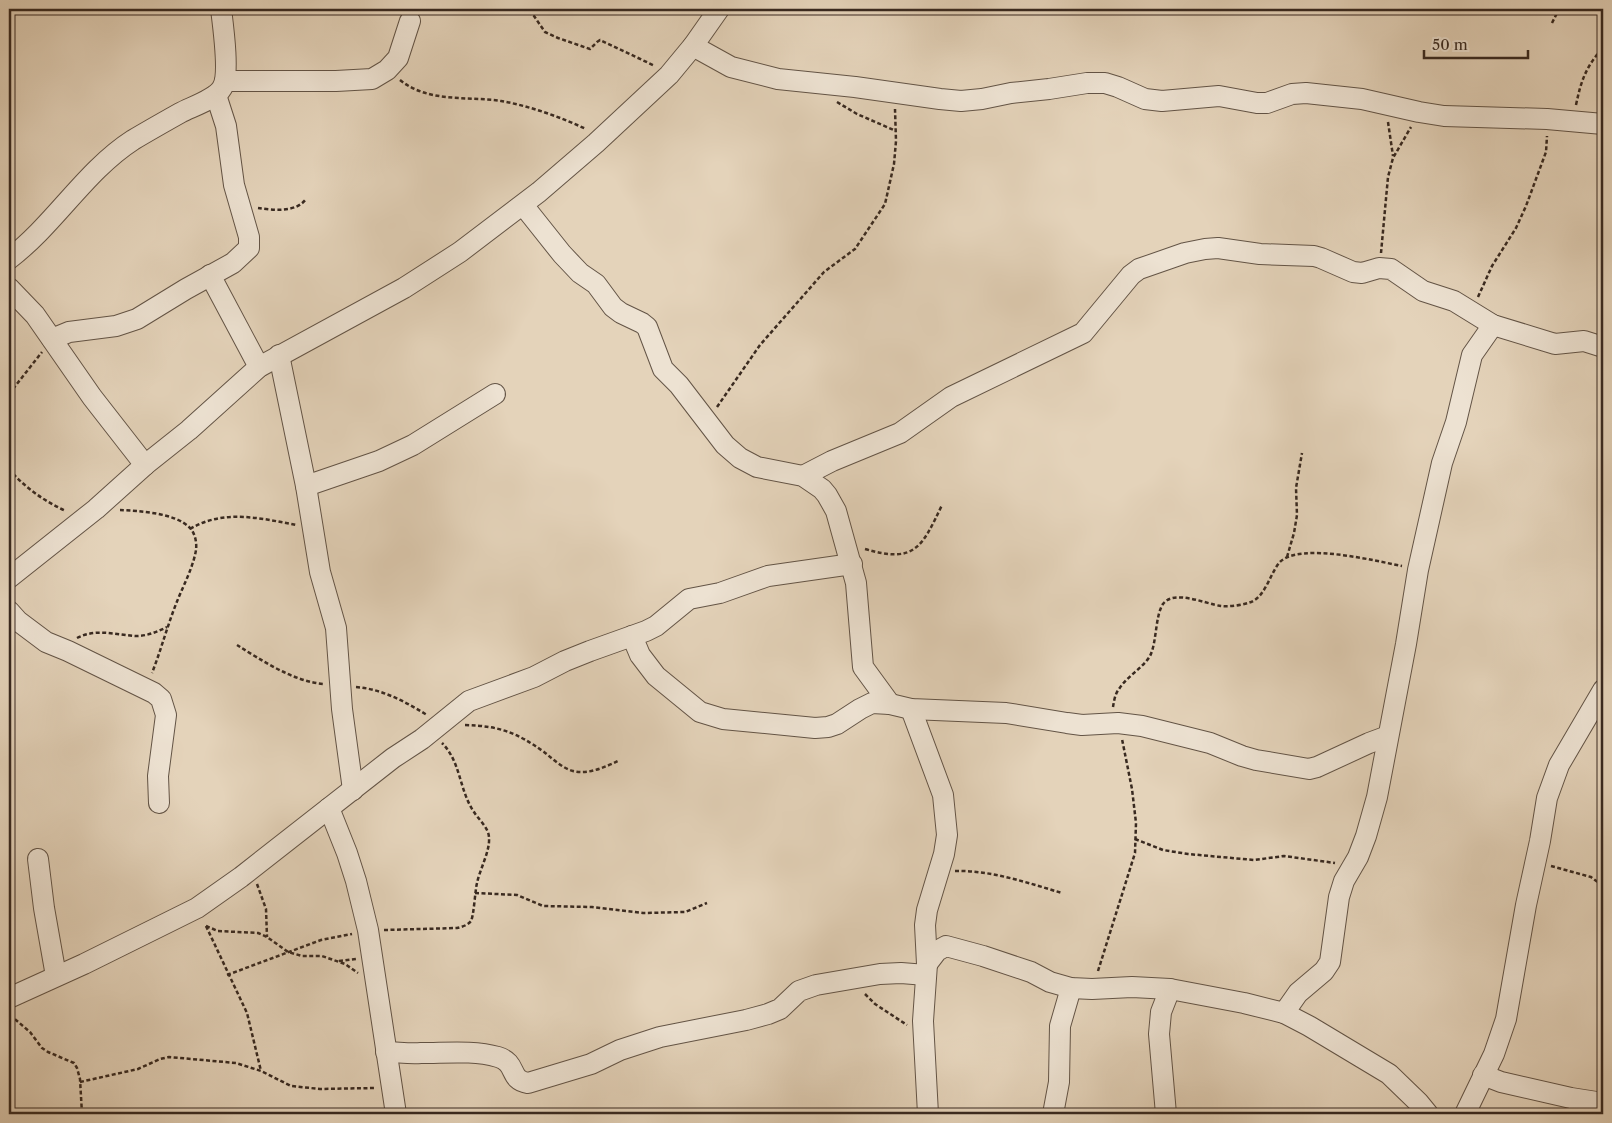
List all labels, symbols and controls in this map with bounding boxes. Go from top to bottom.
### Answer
scale bar [1424,28,1528,60]
text: 50 m [1432,35,1468,54]

